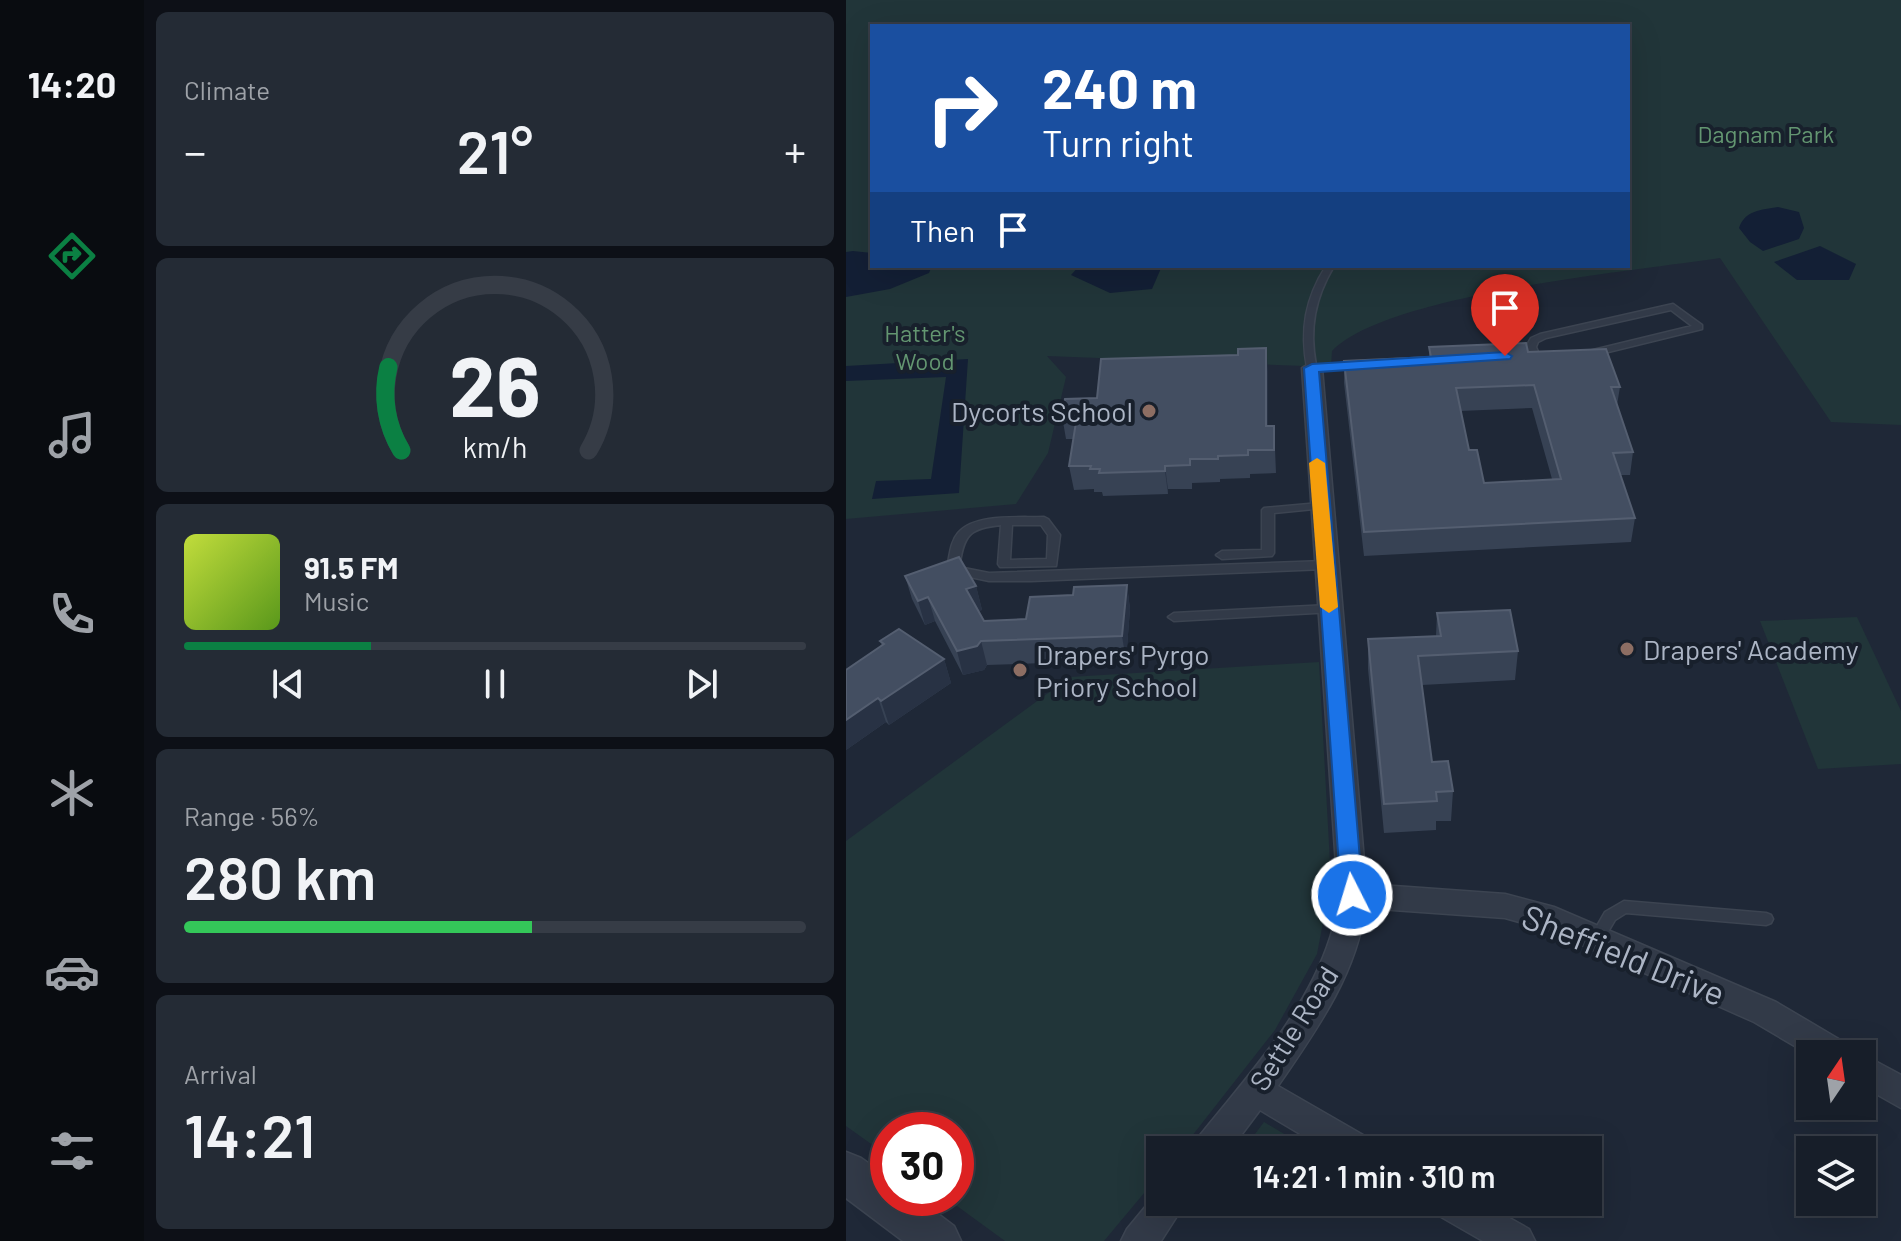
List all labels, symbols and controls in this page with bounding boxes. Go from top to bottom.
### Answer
text: 240 m [1042,53,1197,120]
icon: right [910,56,1014,160]
text: 14:20 [28,62,116,105]
text: Climate [184,74,270,105]
text: 21° [457,114,533,186]
park label: Dagnam Park [1698,119,1834,148]
text: Turn right [1042,121,1194,164]
text: − [184,124,206,177]
text: + [784,124,806,177]
icon: arrive [991,208,1035,252]
text: Then [910,212,975,248]
icon: directions [44,228,100,284]
pin [1471,274,1539,356]
icon: arrive [1483,286,1527,330]
park label: Hatter's Wood [884,318,966,375]
text: 26 [449,333,541,433]
place label: Dycorts School [951,394,1133,428]
marker: Dycorts School [1140,402,1158,420]
icon: music [44,407,100,463]
text: km/h [463,429,527,464]
text: 91.5 FM [304,549,398,585]
text: Music [304,585,369,616]
icon: phone [44,586,100,642]
place label: Drapers' Academy [1643,632,1859,666]
place label: Drapers' Pyrgo Priory School [1036,637,1210,703]
marker: Drapers' Academy [1618,640,1636,658]
marker: Drapers' Pyrgo Priory School [1011,661,1029,679]
icon: previous [266,662,310,706]
icon: pause [473,662,517,706]
icon: next [680,662,724,706]
icon: climate [44,765,100,821]
text: Range · 56% [184,800,320,831]
text: 280 km [184,840,376,912]
position arrow [1310,853,1394,937]
street label: Sheffield Drive [1517,895,1731,1013]
icon: car [44,944,100,1000]
street label: Settle Road [1241,959,1345,1097]
north arrow [1796,1040,1876,1120]
map controls [1796,1040,1876,1216]
text: Arrival [184,1058,257,1089]
text: 14:21 [184,1098,315,1170]
speed limit sign: 30 [870,1112,974,1216]
icon: filters [44,1123,100,1179]
button: layers [1796,1136,1876,1216]
text: 14:21 · 1 min · 310 m [1253,1158,1495,1194]

